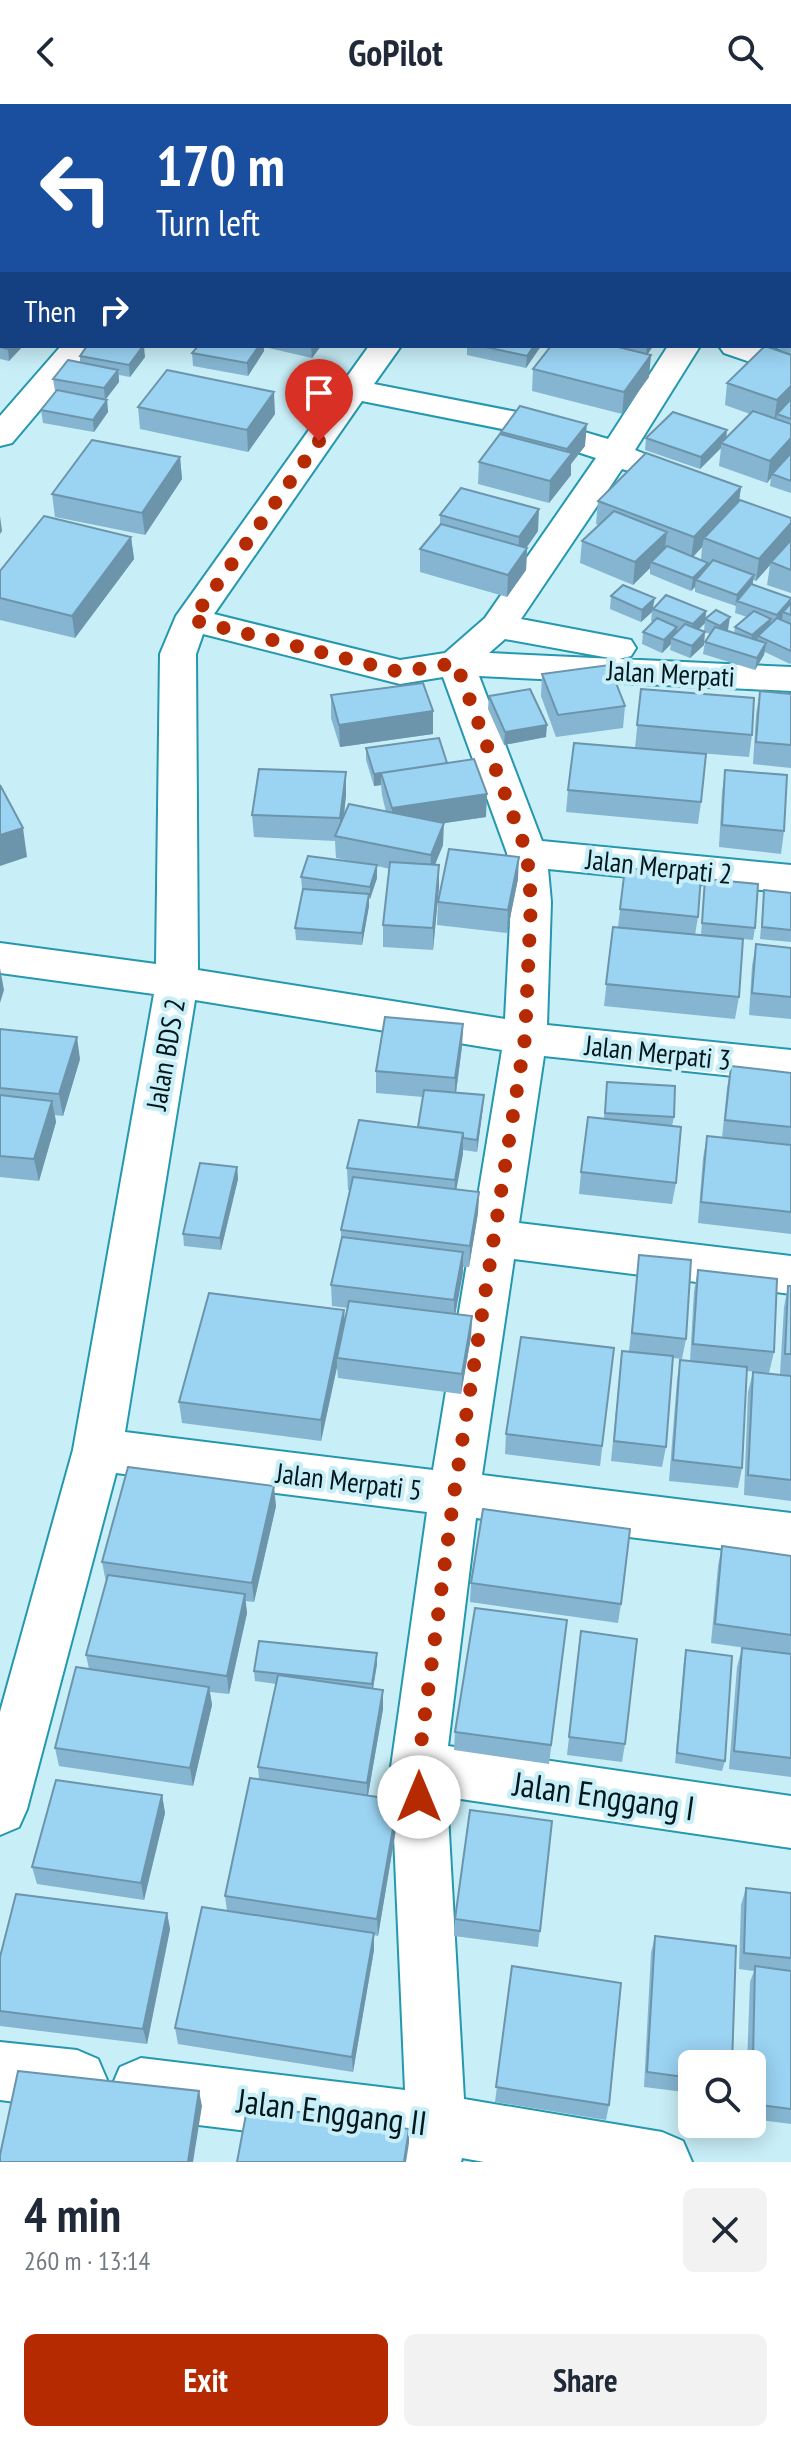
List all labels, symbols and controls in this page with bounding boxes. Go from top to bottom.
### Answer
text: GoPilot [348,29,443,76]
icon: back [24,30,68,74]
icon: search [723,30,767,74]
text: 170 m [156,129,285,201]
icon: left [24,136,128,240]
text: Turn left [156,199,260,246]
icon: right [92,288,136,332]
text: Then [24,291,76,330]
pin [285,359,353,441]
icon: arrive [297,371,341,415]
street label: Jalan Merpati [605,651,736,695]
street label: Jalan Merpati 2 [583,840,734,892]
street label: Jalan BDS 2 [137,995,193,1114]
street label: Jalan Merpati 3 [582,1026,733,1078]
street label: Jalan Merpati 5 [273,1454,424,1508]
position arrow [377,1755,461,1839]
street label: Jalan Enggang I [509,1760,698,1829]
map controls [678,2050,766,2138]
button: search [678,2050,766,2138]
street label: Jalan Enggang II [234,2077,429,2144]
text: 4 min [24,2183,121,2245]
button: close [683,2188,767,2272]
text: 260 m · 13:14 [24,2244,150,2277]
button: Exit [24,2334,388,2426]
button: Share [404,2334,767,2426]

